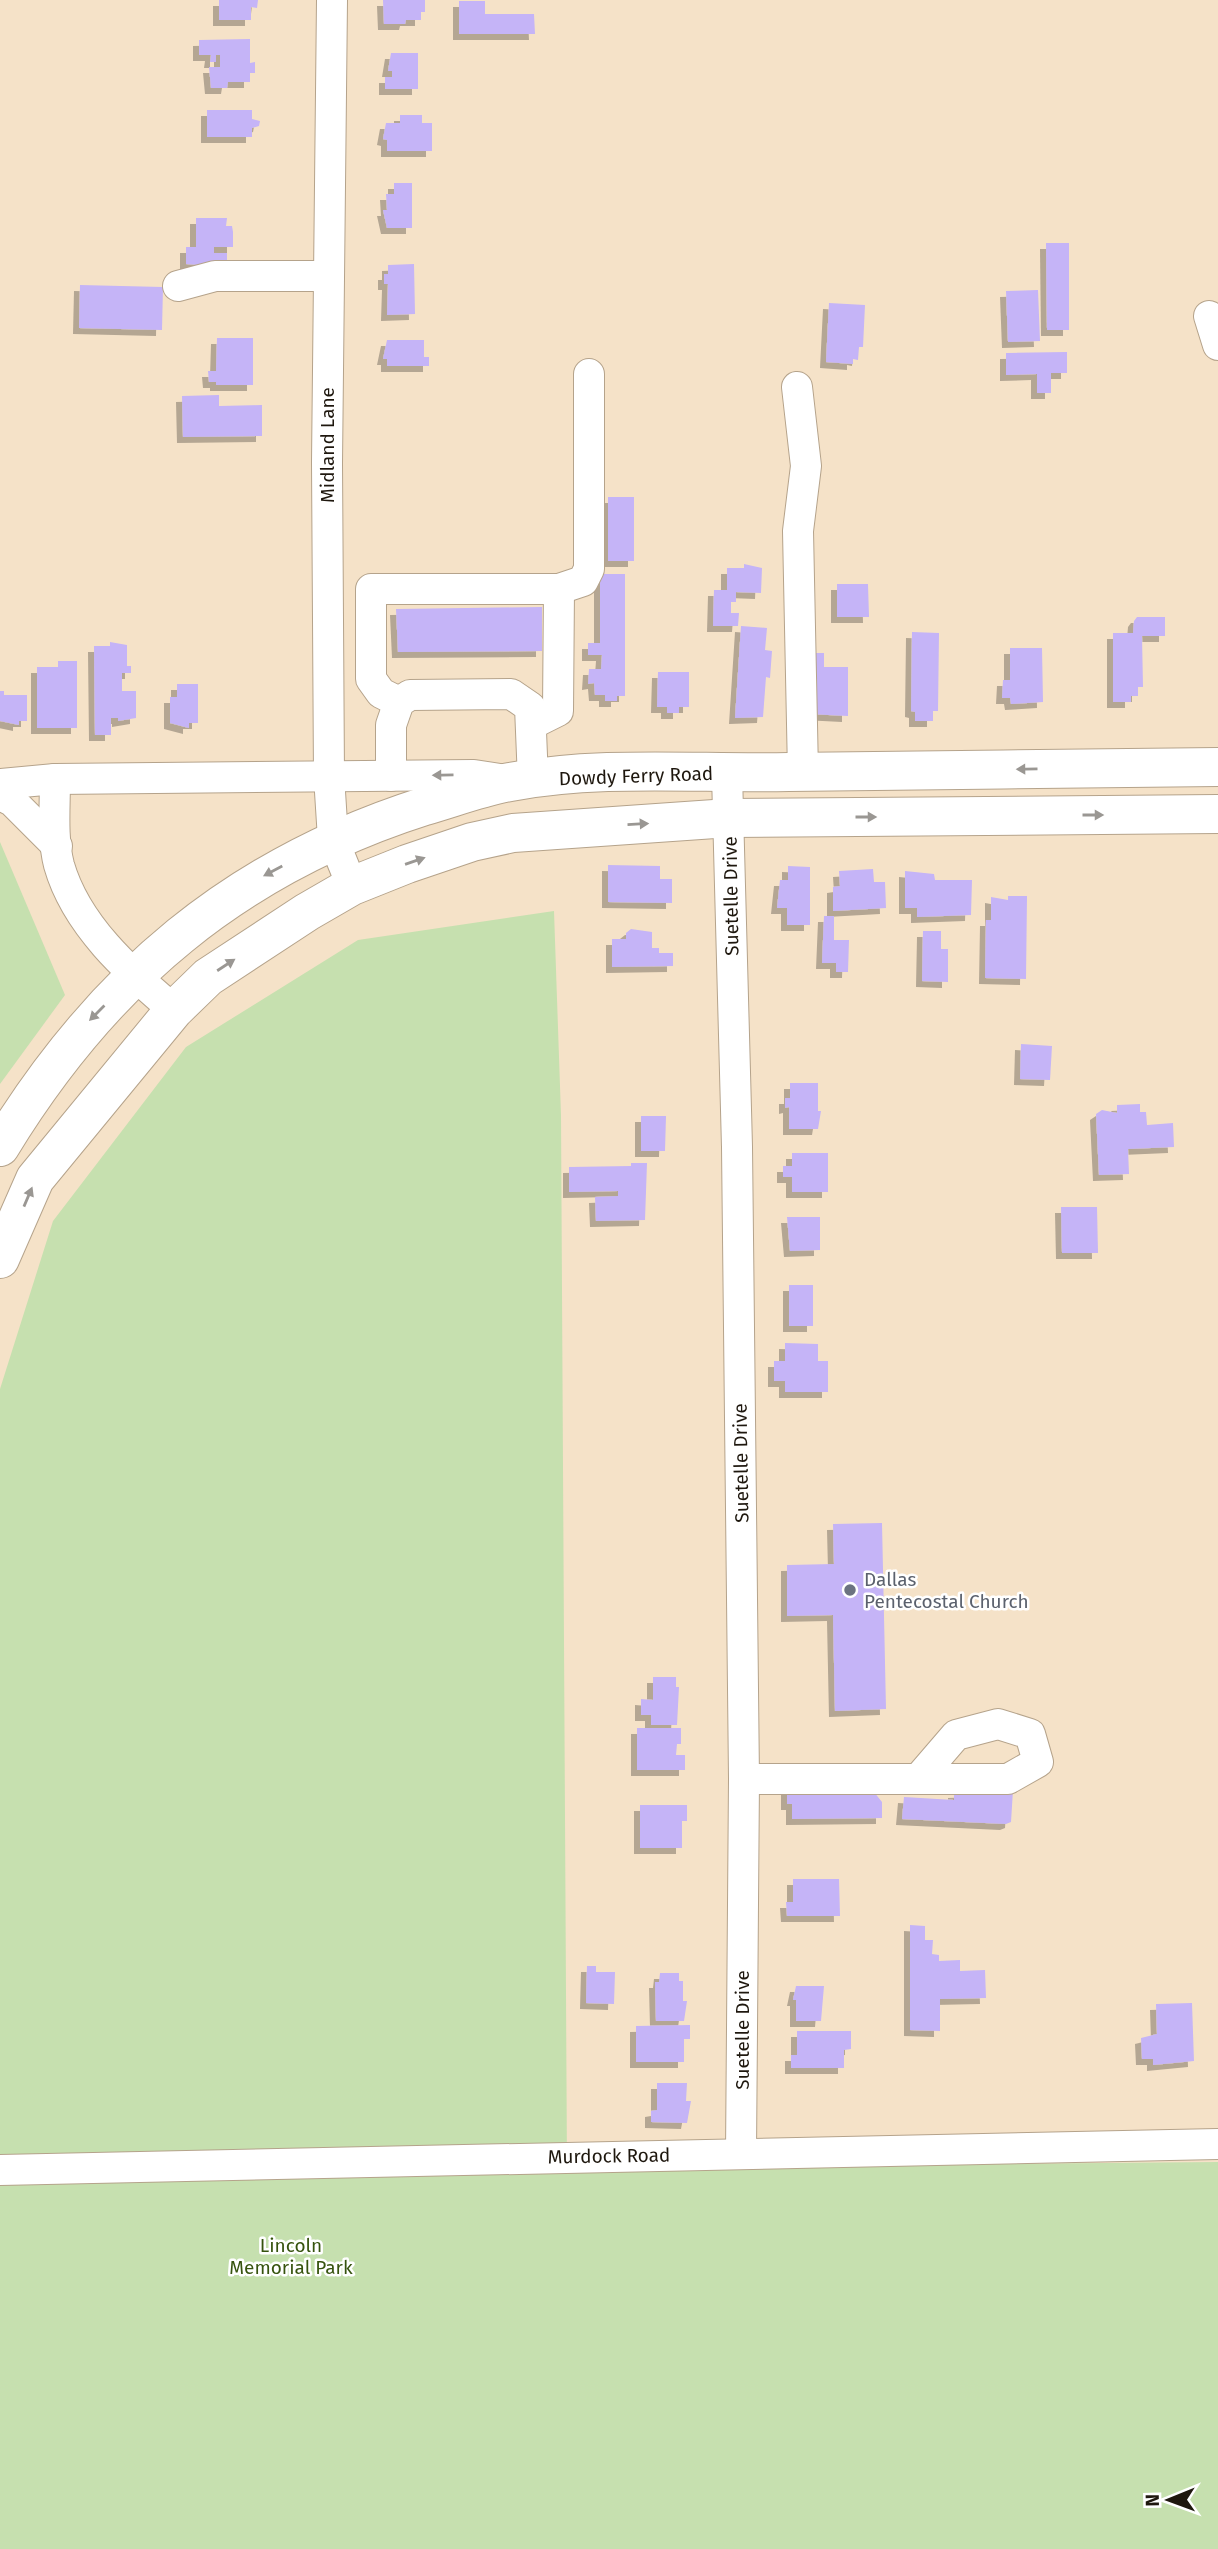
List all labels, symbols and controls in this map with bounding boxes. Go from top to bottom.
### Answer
street label: Midland Lane [316,387,339,503]
street label: Dowdy Ferry Road [558,762,714,790]
one-way arrow [1016,763,1038,775]
one-way arrow [432,769,454,781]
one-way arrow [1082,809,1104,821]
one-way arrow [855,811,877,823]
one-way arrow [628,819,650,830]
street label: Suetelle Drive [718,836,744,956]
one-way arrow [405,855,426,866]
one-way arrow [263,866,283,877]
one-way arrow [216,959,235,972]
one-way arrow [88,1005,105,1022]
one-way arrow [22,1186,33,1207]
street label: Suetelle Drive [728,1403,754,1523]
place label: Dallas Pentecostal Church [864,1568,1029,1613]
marker: Dallas Pentecostal Church [842,1582,858,1598]
street label: Suetelle Drive [731,1970,754,2090]
street label: Murdock Road [547,2143,671,2169]
park label: Lincoln Memorial Park [229,2234,353,2279]
north arrow [1134,2465,1204,2535]
text: N [1141,2494,1164,2507]

